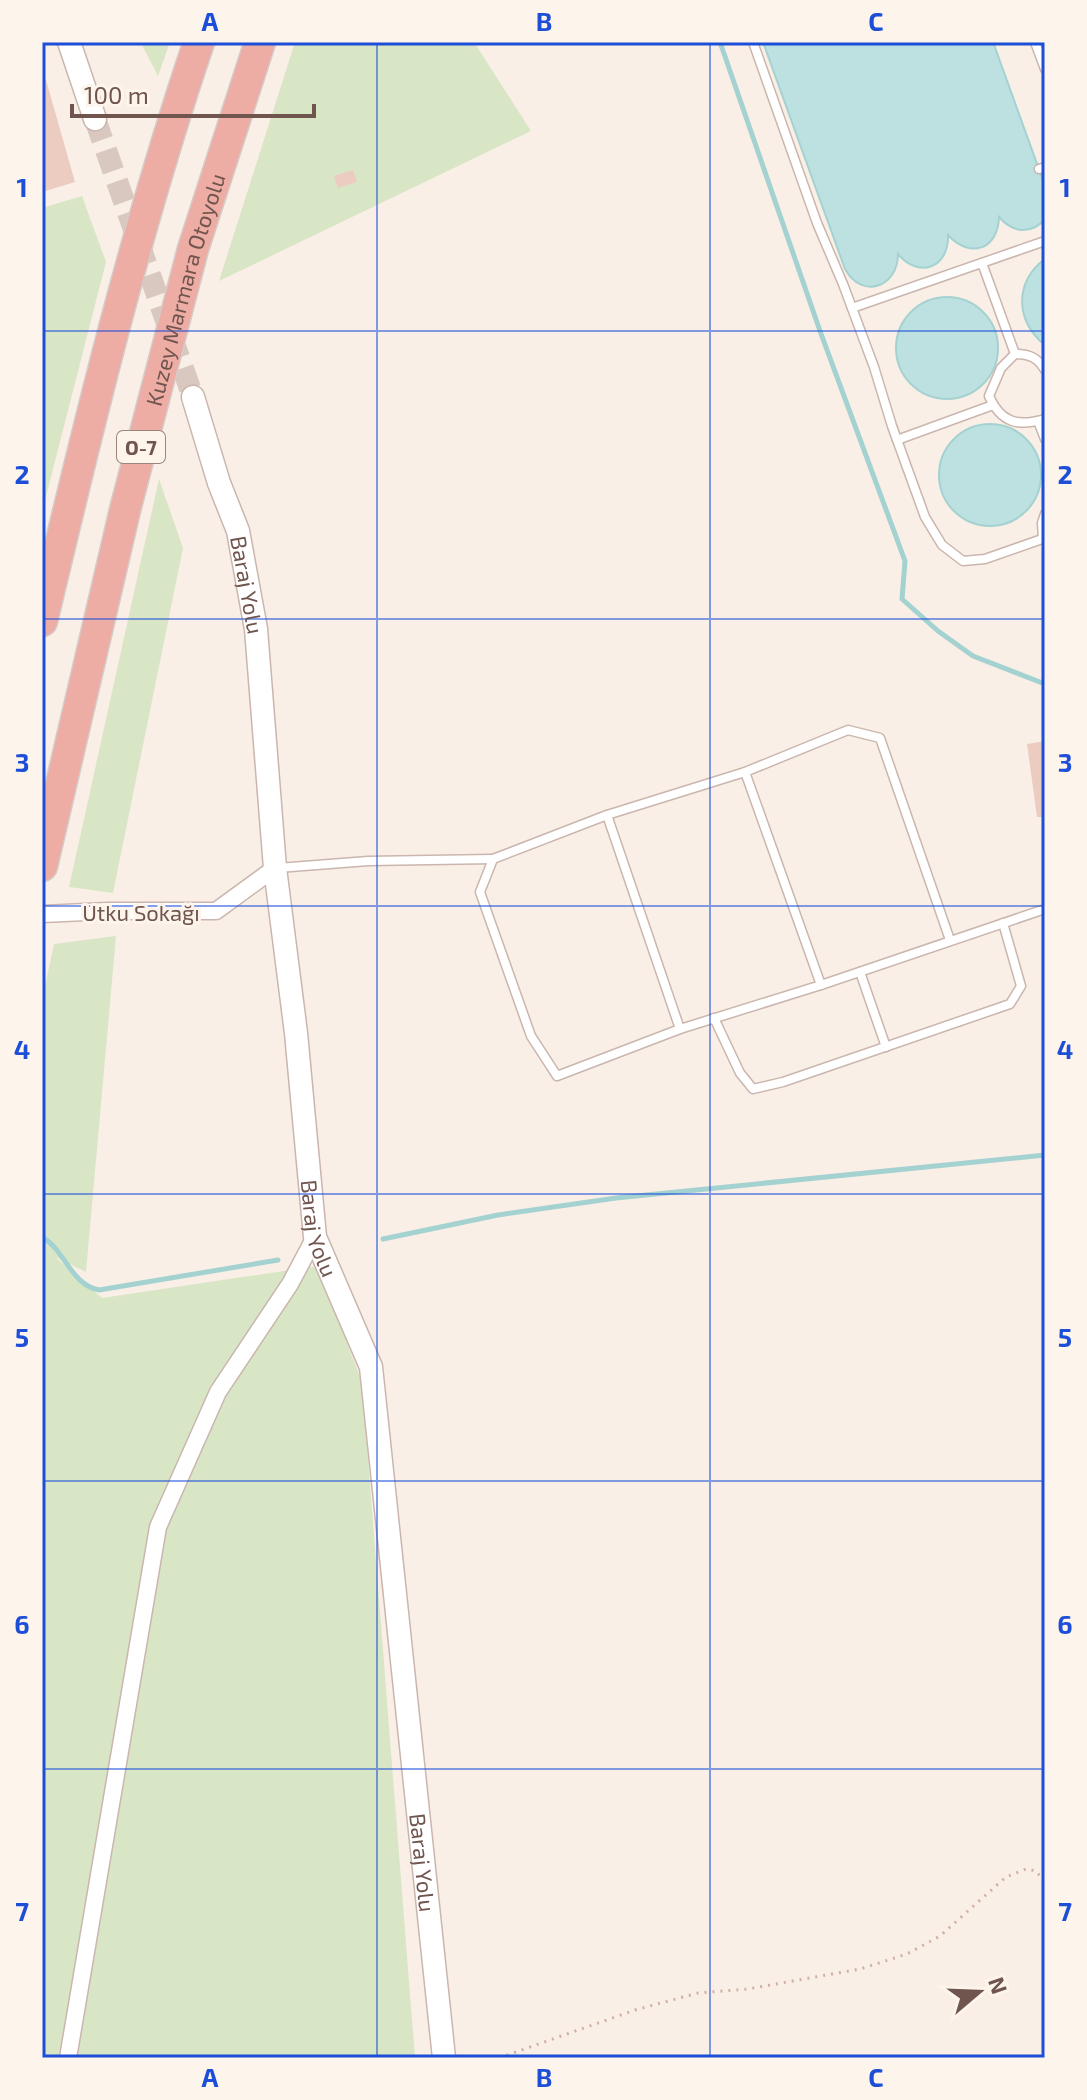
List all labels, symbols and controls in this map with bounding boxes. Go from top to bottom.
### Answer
text: A [202,5,219,36]
text: B [536,5,552,36]
text: C [868,5,884,36]
scale bar [72,68,314,118]
text: 100 m [84,80,149,109]
street label: Kuzey Marmara Otoyolu [140,170,230,409]
text: 1 [16,171,28,202]
text: 1 [1059,171,1071,202]
road number: O-7 [117,431,165,463]
text: 2 [14,458,30,489]
text: 2 [1057,458,1073,489]
street label: Baraj Yolu [226,534,270,636]
text: 3 [15,746,29,777]
text: 3 [1058,746,1072,777]
street label: Utku Sokağı [82,899,200,925]
text: 4 [14,1033,30,1064]
text: 4 [1057,1033,1073,1064]
street label: Baraj Yolu [297,1178,343,1280]
text: 5 [15,1321,29,1352]
text: 5 [1058,1321,1072,1352]
text: 6 [14,1608,30,1639]
text: 6 [1057,1608,1073,1639]
street label: Baraj Yolu [405,1812,441,1913]
text: 7 [15,1895,29,1926]
text: 7 [1058,1895,1072,1926]
north arrow [939,1952,1019,2032]
text: N [984,1973,1014,1997]
text: A [202,2061,219,2092]
text: B [536,2061,552,2092]
text: C [868,2061,884,2092]

